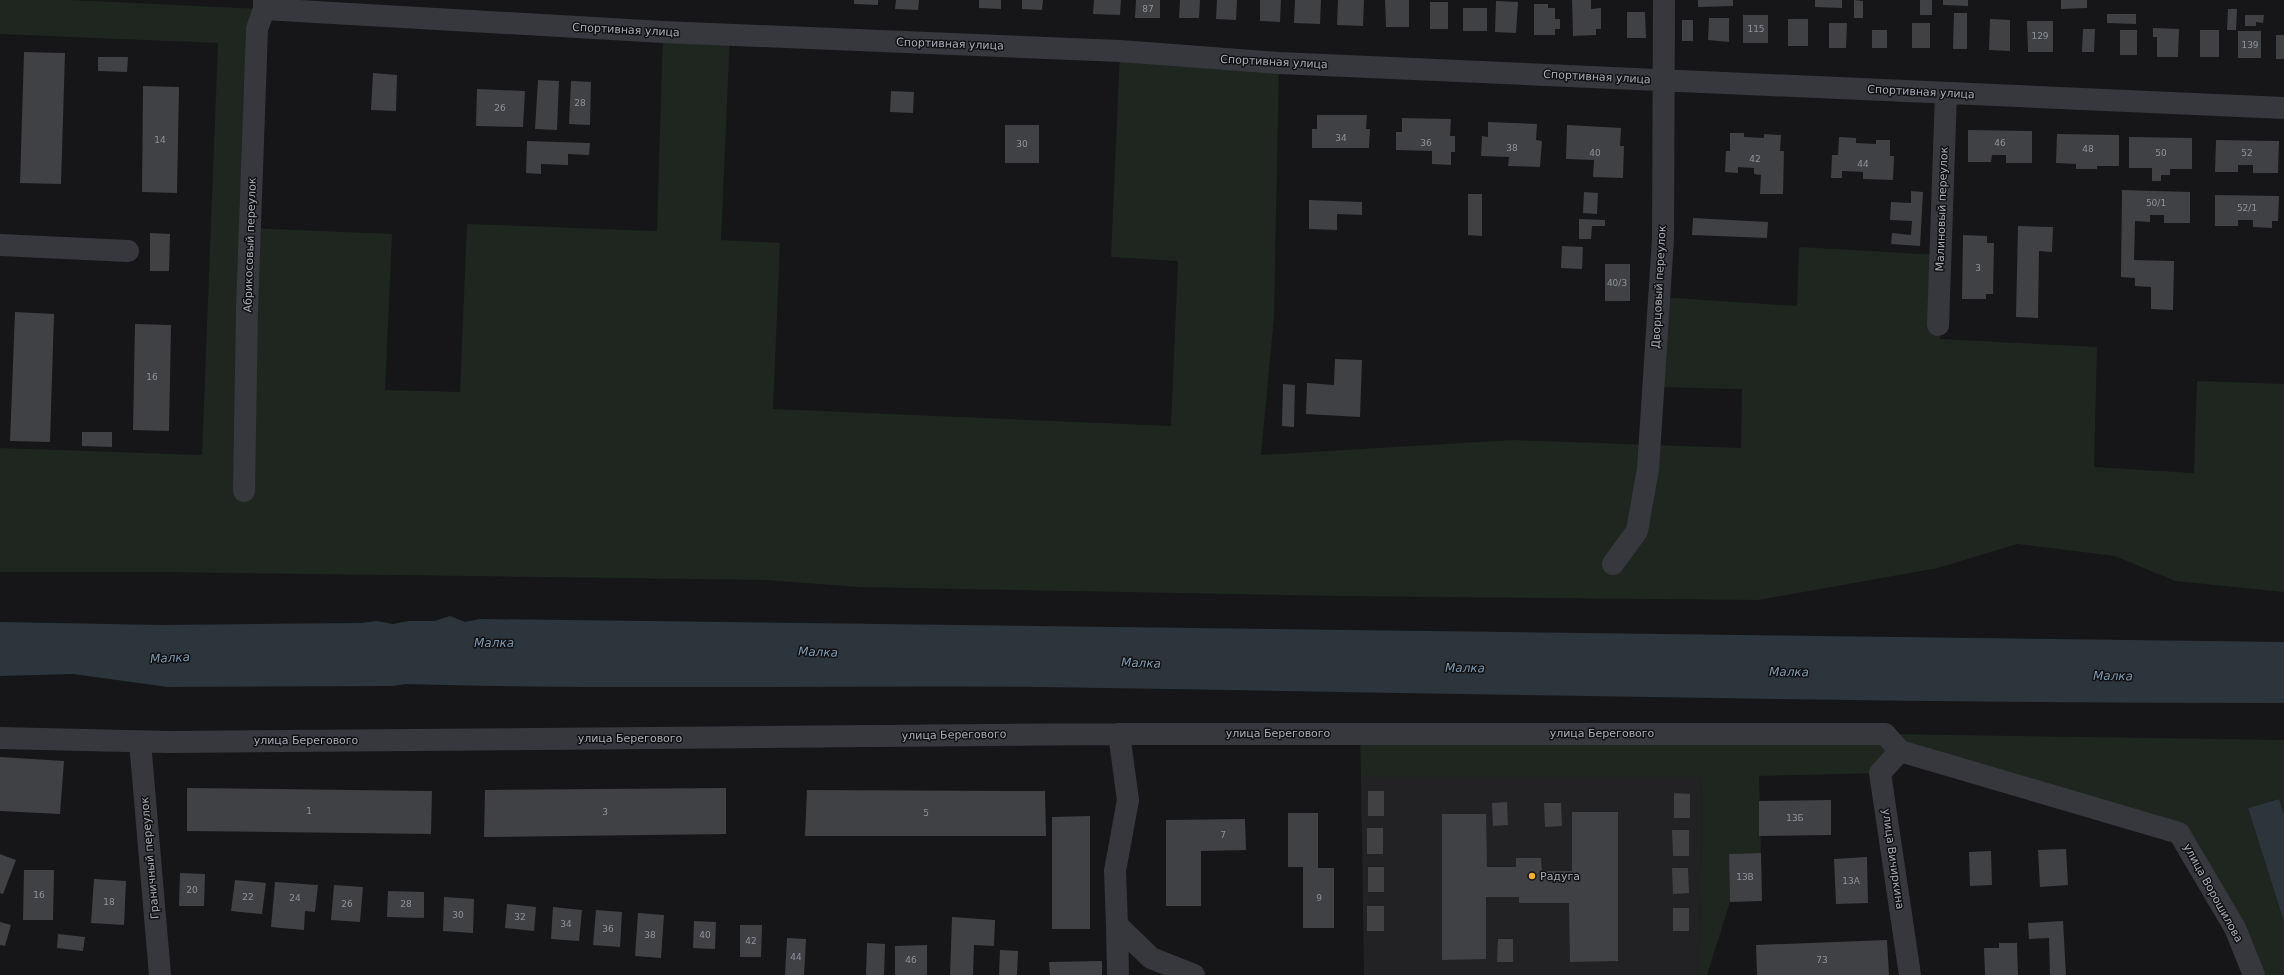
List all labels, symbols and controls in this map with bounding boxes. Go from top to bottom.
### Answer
house number: 87 [1142,4,1154,14]
street label: Спортивная улица [572,21,680,39]
house number: 115 [1747,24,1765,34]
house number: 129 [2031,31,2049,41]
street label: Спортивная улица [896,36,1004,52]
house number: 139 [2241,40,2259,50]
street label: Спортивная улица [1220,53,1328,71]
street label: Спортивная улица [1543,68,1651,86]
street label: Спортивная улица [1867,83,1975,101]
house number: 28 [574,98,586,108]
house number: 26 [494,103,506,113]
house number: 34 [1335,133,1347,143]
house number: 14 [154,135,166,145]
house number: 36 [1420,138,1432,148]
house number: 46 [1994,138,2006,148]
house number: 30 [1016,139,1028,149]
house number: 38 [1506,143,1518,153]
house number: 48 [2082,144,2094,154]
street label: Малиновый переулок [1933,146,1951,272]
house number: 40 [1589,148,1601,158]
house number: 50 [2155,148,2167,158]
house number: 52 [2241,148,2253,158]
house number: 42 [1749,154,1761,164]
house number: 44 [1857,159,1869,169]
street label: Абрикосовый переулок [241,177,259,313]
house number: 50/1 [2146,198,2166,208]
house number: 52/1 [2237,203,2257,213]
street label: Дворцовый переулок [1649,225,1669,349]
house number: 3 [1975,263,1981,273]
house number: 40/3 [1607,278,1627,288]
house number: 16 [146,372,158,382]
water label: Малка [474,636,514,650]
water label: Малка [798,644,838,660]
water label: Малка [150,650,190,666]
water label: Малка [1121,655,1161,671]
water label: Малка [1445,661,1485,675]
water label: Малка [1769,665,1809,679]
water label: Малка [2093,669,2133,683]
street label: улица Берегового [1226,727,1331,740]
street label: улица Берегового [1550,727,1655,740]
street label: улица Берегового [902,728,1007,742]
street label: улица Берегового [578,732,683,745]
street label: улица Берегового [254,734,359,747]
street label: Граничный переулок [138,796,162,920]
house number: 1 [306,806,312,816]
house number: 3 [602,807,608,817]
house number: 5 [923,808,929,818]
street label: улица Вичиркина [1880,808,1906,910]
house number: 13Б [1786,813,1804,823]
house number: 7 [1220,830,1226,840]
street label: улица Ворошилова [2181,841,2245,945]
place label: Радуга [1540,870,1580,883]
marker: Радуга [1527,871,1537,881]
house number: 13В [1736,872,1754,882]
house number: 13А [1842,876,1861,886]
house number: 20 [186,885,198,895]
house number: 16 [33,890,45,900]
house number: 22 [242,892,254,902]
house number: 24 [289,893,301,903]
house number: 9 [1316,893,1322,903]
house number: 18 [103,897,115,907]
house number: 26 [341,899,353,909]
house number: 28 [400,899,412,909]
house number: 30 [452,910,464,920]
house number: 32 [514,912,526,922]
house number: 34 [560,919,572,929]
house number: 36 [602,924,614,934]
house number: 38 [644,930,656,940]
house number: 40 [699,930,711,940]
house number: 42 [745,936,757,946]
house number: 44 [790,952,802,962]
house number: 46 [905,955,917,965]
house number: 73 [1816,955,1828,965]

